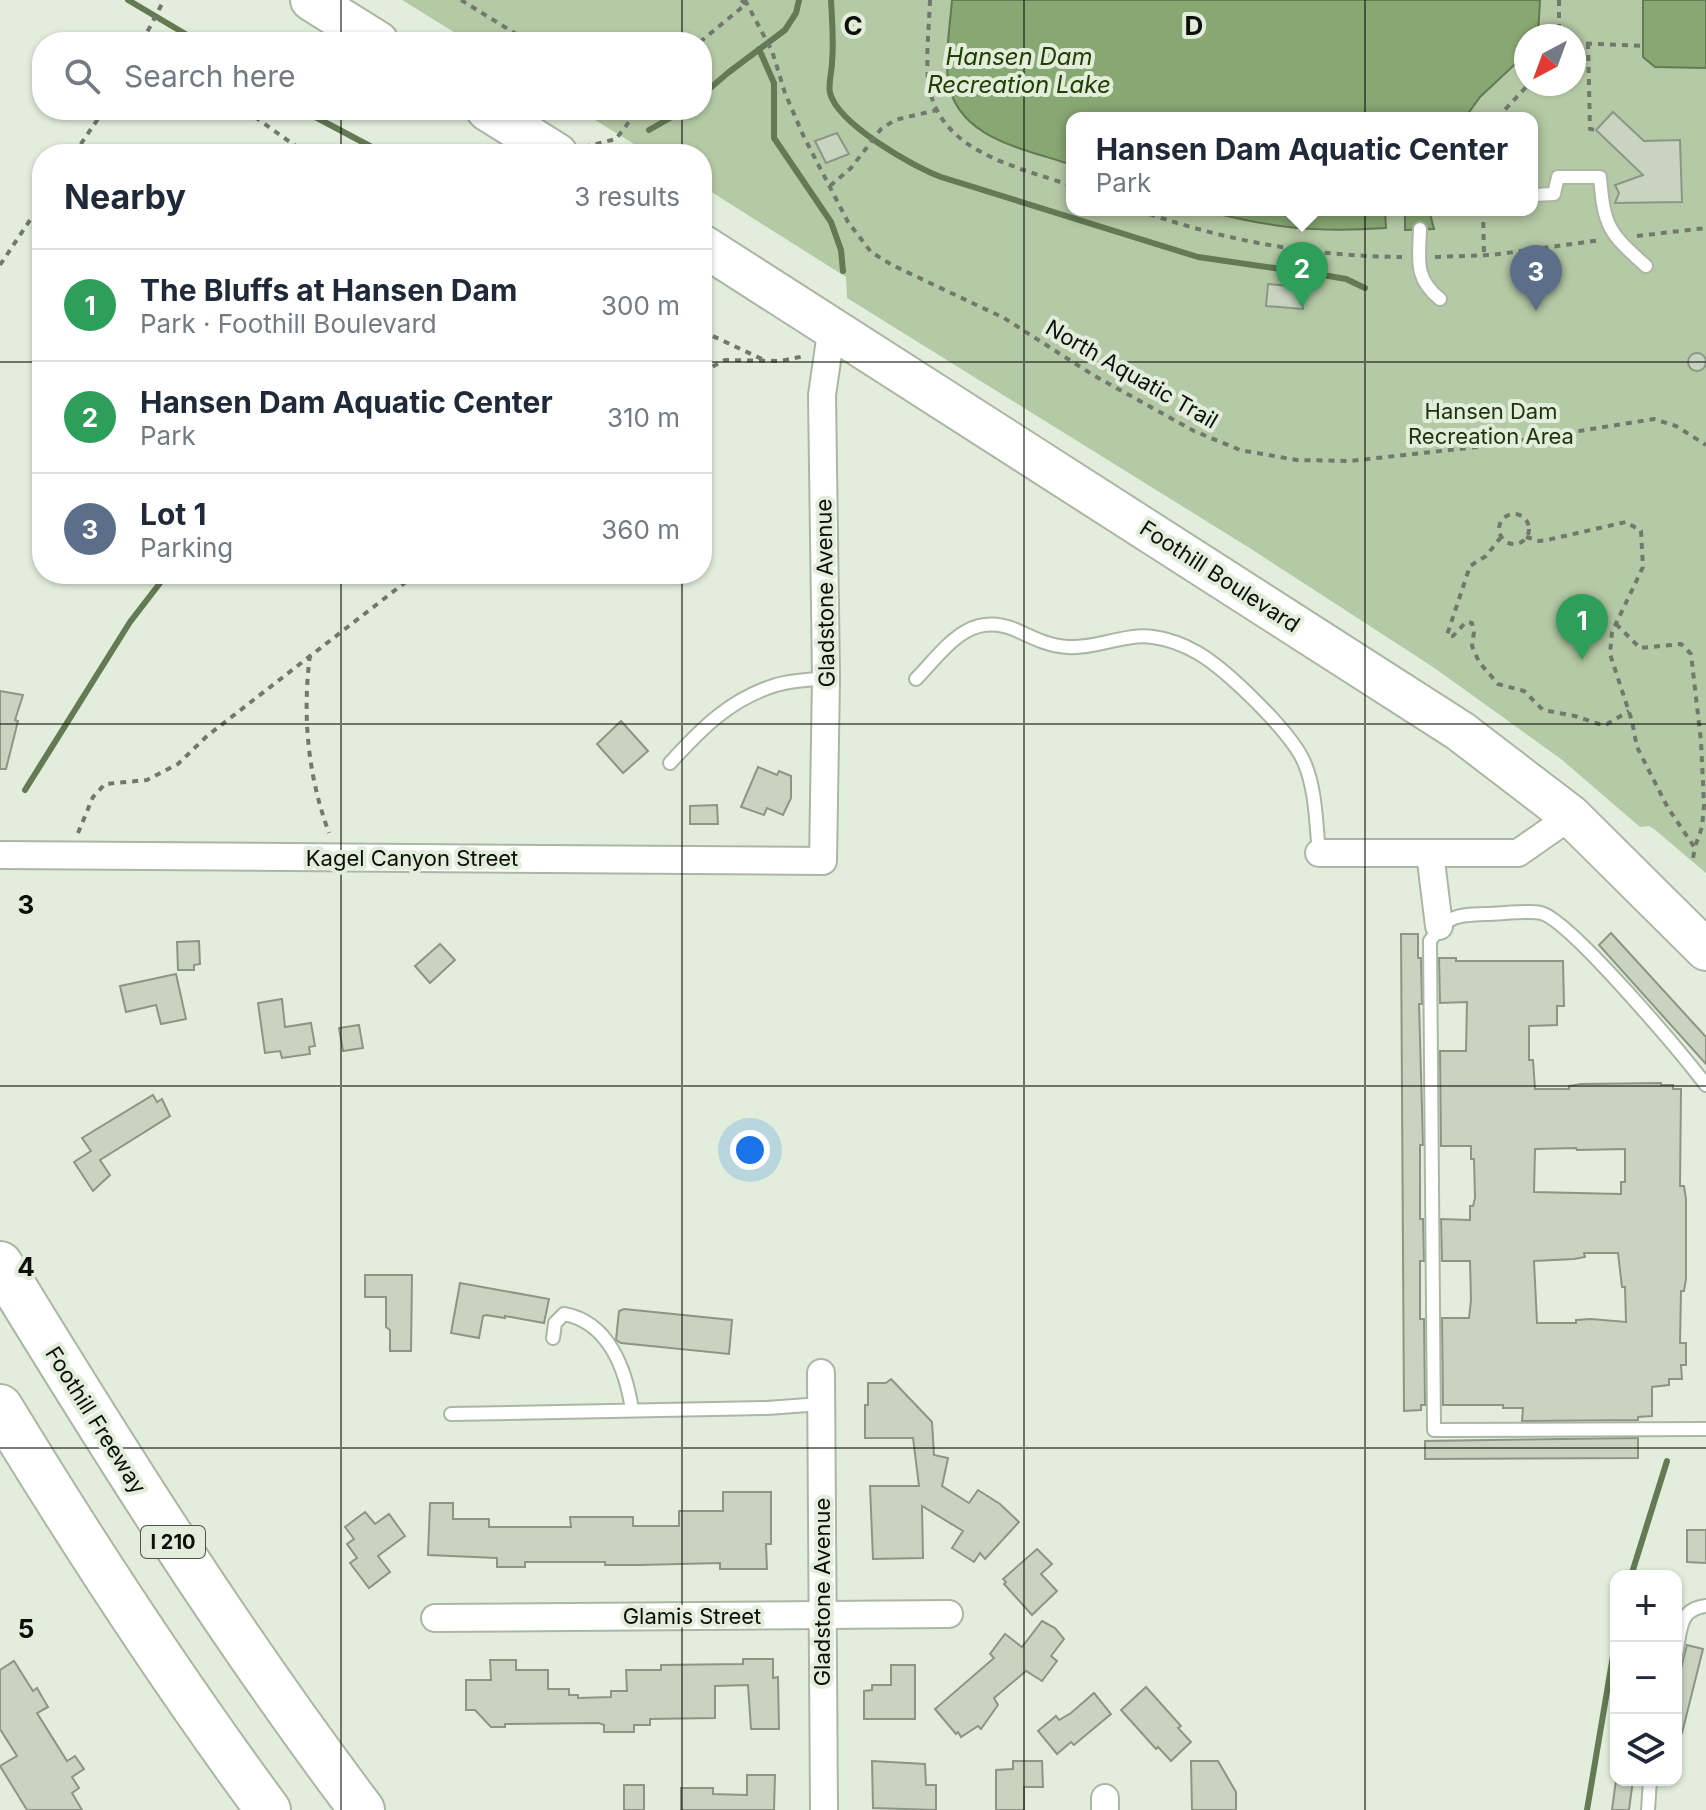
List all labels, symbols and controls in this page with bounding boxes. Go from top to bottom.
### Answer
text: C [843,10,863,41]
text: D [1185,10,1203,41]
north arrow [1514,24,1586,96]
search box [32,32,712,120]
water label: Hansen Dam Recreation Lake [927,42,1111,99]
icon: search [60,54,104,98]
text: Search here [124,58,296,94]
popup [1066,112,1538,216]
text: Hansen Dam Aquatic Center [1096,131,1508,167]
text: Park [1096,167,1151,198]
text: Nearby [64,176,186,217]
text: 3 results [574,181,680,212]
pin: 2 [1276,242,1328,308]
pin: 3 [1510,245,1562,311]
text: The Bluffs at Hansen Dam [140,272,517,308]
text: 1 [84,290,96,321]
text: 300 m [601,290,680,321]
text: Park · Foothill Boulevard [140,308,437,339]
street label: North Aquatic Trail [1041,314,1223,434]
text: Hansen Dam Aquatic Center [140,384,553,420]
park label: Hansen Dam Recreation Area [1408,398,1574,449]
text: 2 [82,402,98,433]
text: 310 m [607,402,680,433]
text: Park [140,420,196,451]
text: Lot 1 [140,496,206,532]
street label: Gladstone Avenue [810,498,840,688]
text: 3 [82,514,98,545]
text: 360 m [601,514,680,545]
street label: Foothill Boulevard [1135,515,1305,637]
text: Parking [140,532,233,563]
pin: 1 [1556,594,1608,660]
street label: Kagel Canyon Street [306,845,518,871]
text: 3 [18,889,34,920]
your location [730,1130,770,1170]
text: 4 [17,1251,35,1282]
street label: Foothill Freeway [40,1342,152,1498]
street label: Gladstone Avenue [809,1498,835,1686]
road number: I 210 [141,1526,205,1558]
map controls [1610,1570,1682,1786]
button: + [1610,1570,1682,1642]
street label: Glamis Street [623,1603,761,1629]
text: 5 [18,1613,34,1644]
button: − [1610,1642,1682,1714]
button: layers [1610,1714,1682,1786]

